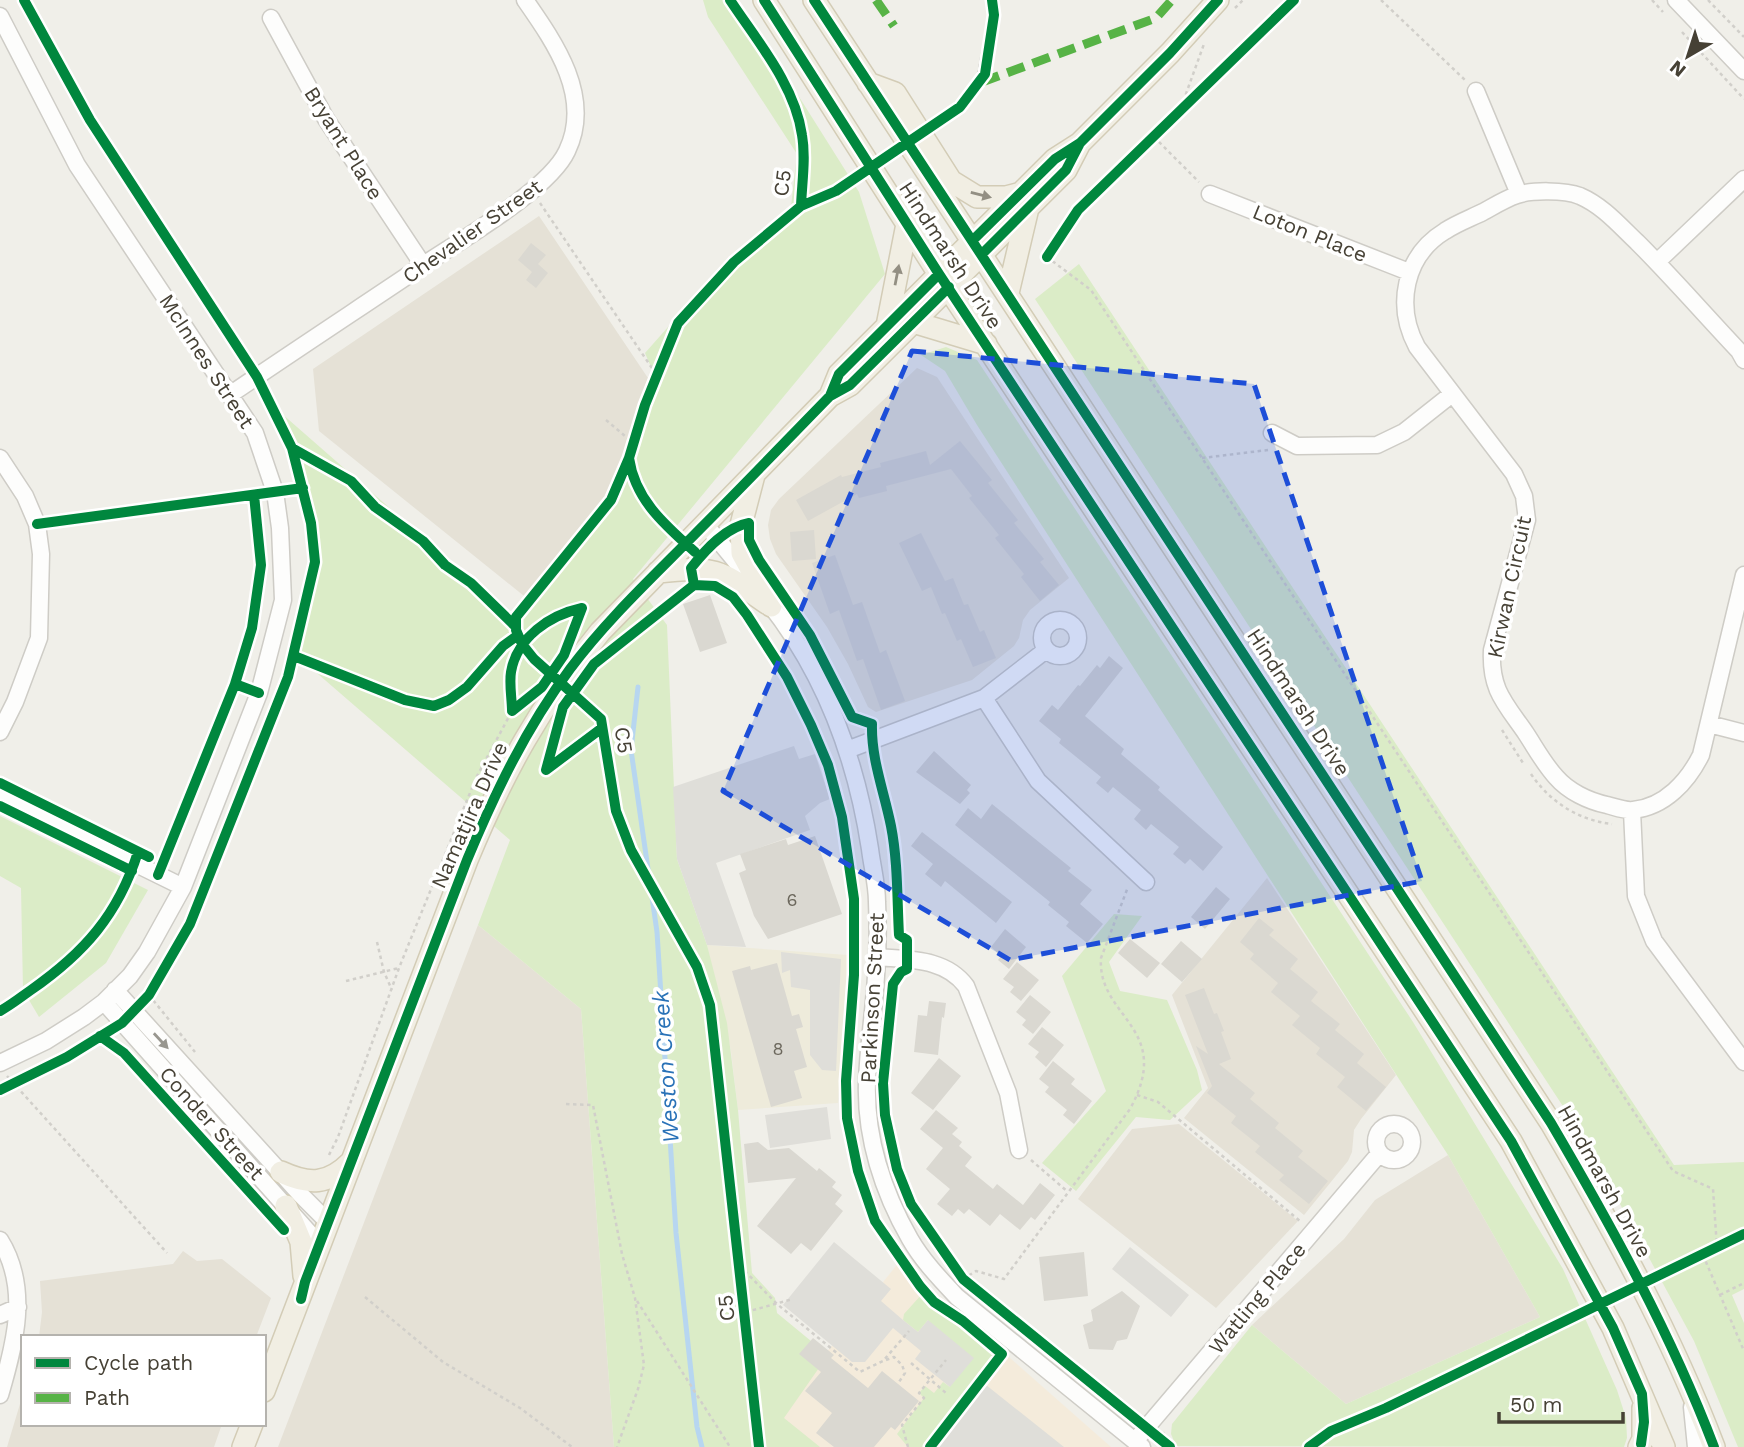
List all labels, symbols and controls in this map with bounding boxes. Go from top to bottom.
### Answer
north arrow [1653,21,1723,91]
text: N [1665,55,1690,82]
street label: Bryant Place [299,82,389,204]
street label: C5 [768,168,796,198]
street label: Chevalier Street [398,174,547,288]
street label: Hindmarsh Drive [894,177,1008,333]
one-way arrow [970,190,992,201]
street label: Loton Place [1249,199,1371,267]
one-way arrow [892,264,903,286]
street label: McInnes Street [154,289,260,433]
street label: Kirwan Circuit [1482,513,1536,660]
street label: Hindmarsh Drive [1242,624,1356,780]
street label: C5 [610,725,638,755]
street label: Namatjira Drive [426,738,512,892]
house number: 6 [787,889,797,910]
street label: Parkinson Street [855,912,889,1084]
water label: Weston Creek [647,988,685,1144]
one-way arrow [153,1032,169,1050]
house number: 8 [772,1038,784,1059]
street label: Conder Street [155,1061,270,1185]
street label: Hindmarsh Drive [1553,1100,1657,1262]
street label: Watling Place [1203,1237,1311,1359]
street label: C5 [712,1293,740,1323]
legend [21,1335,266,1426]
text: Cycle path [84,1350,193,1375]
scale bar [1499,1380,1623,1424]
text: Path [84,1385,130,1410]
text: 50 m [1510,1392,1562,1417]

